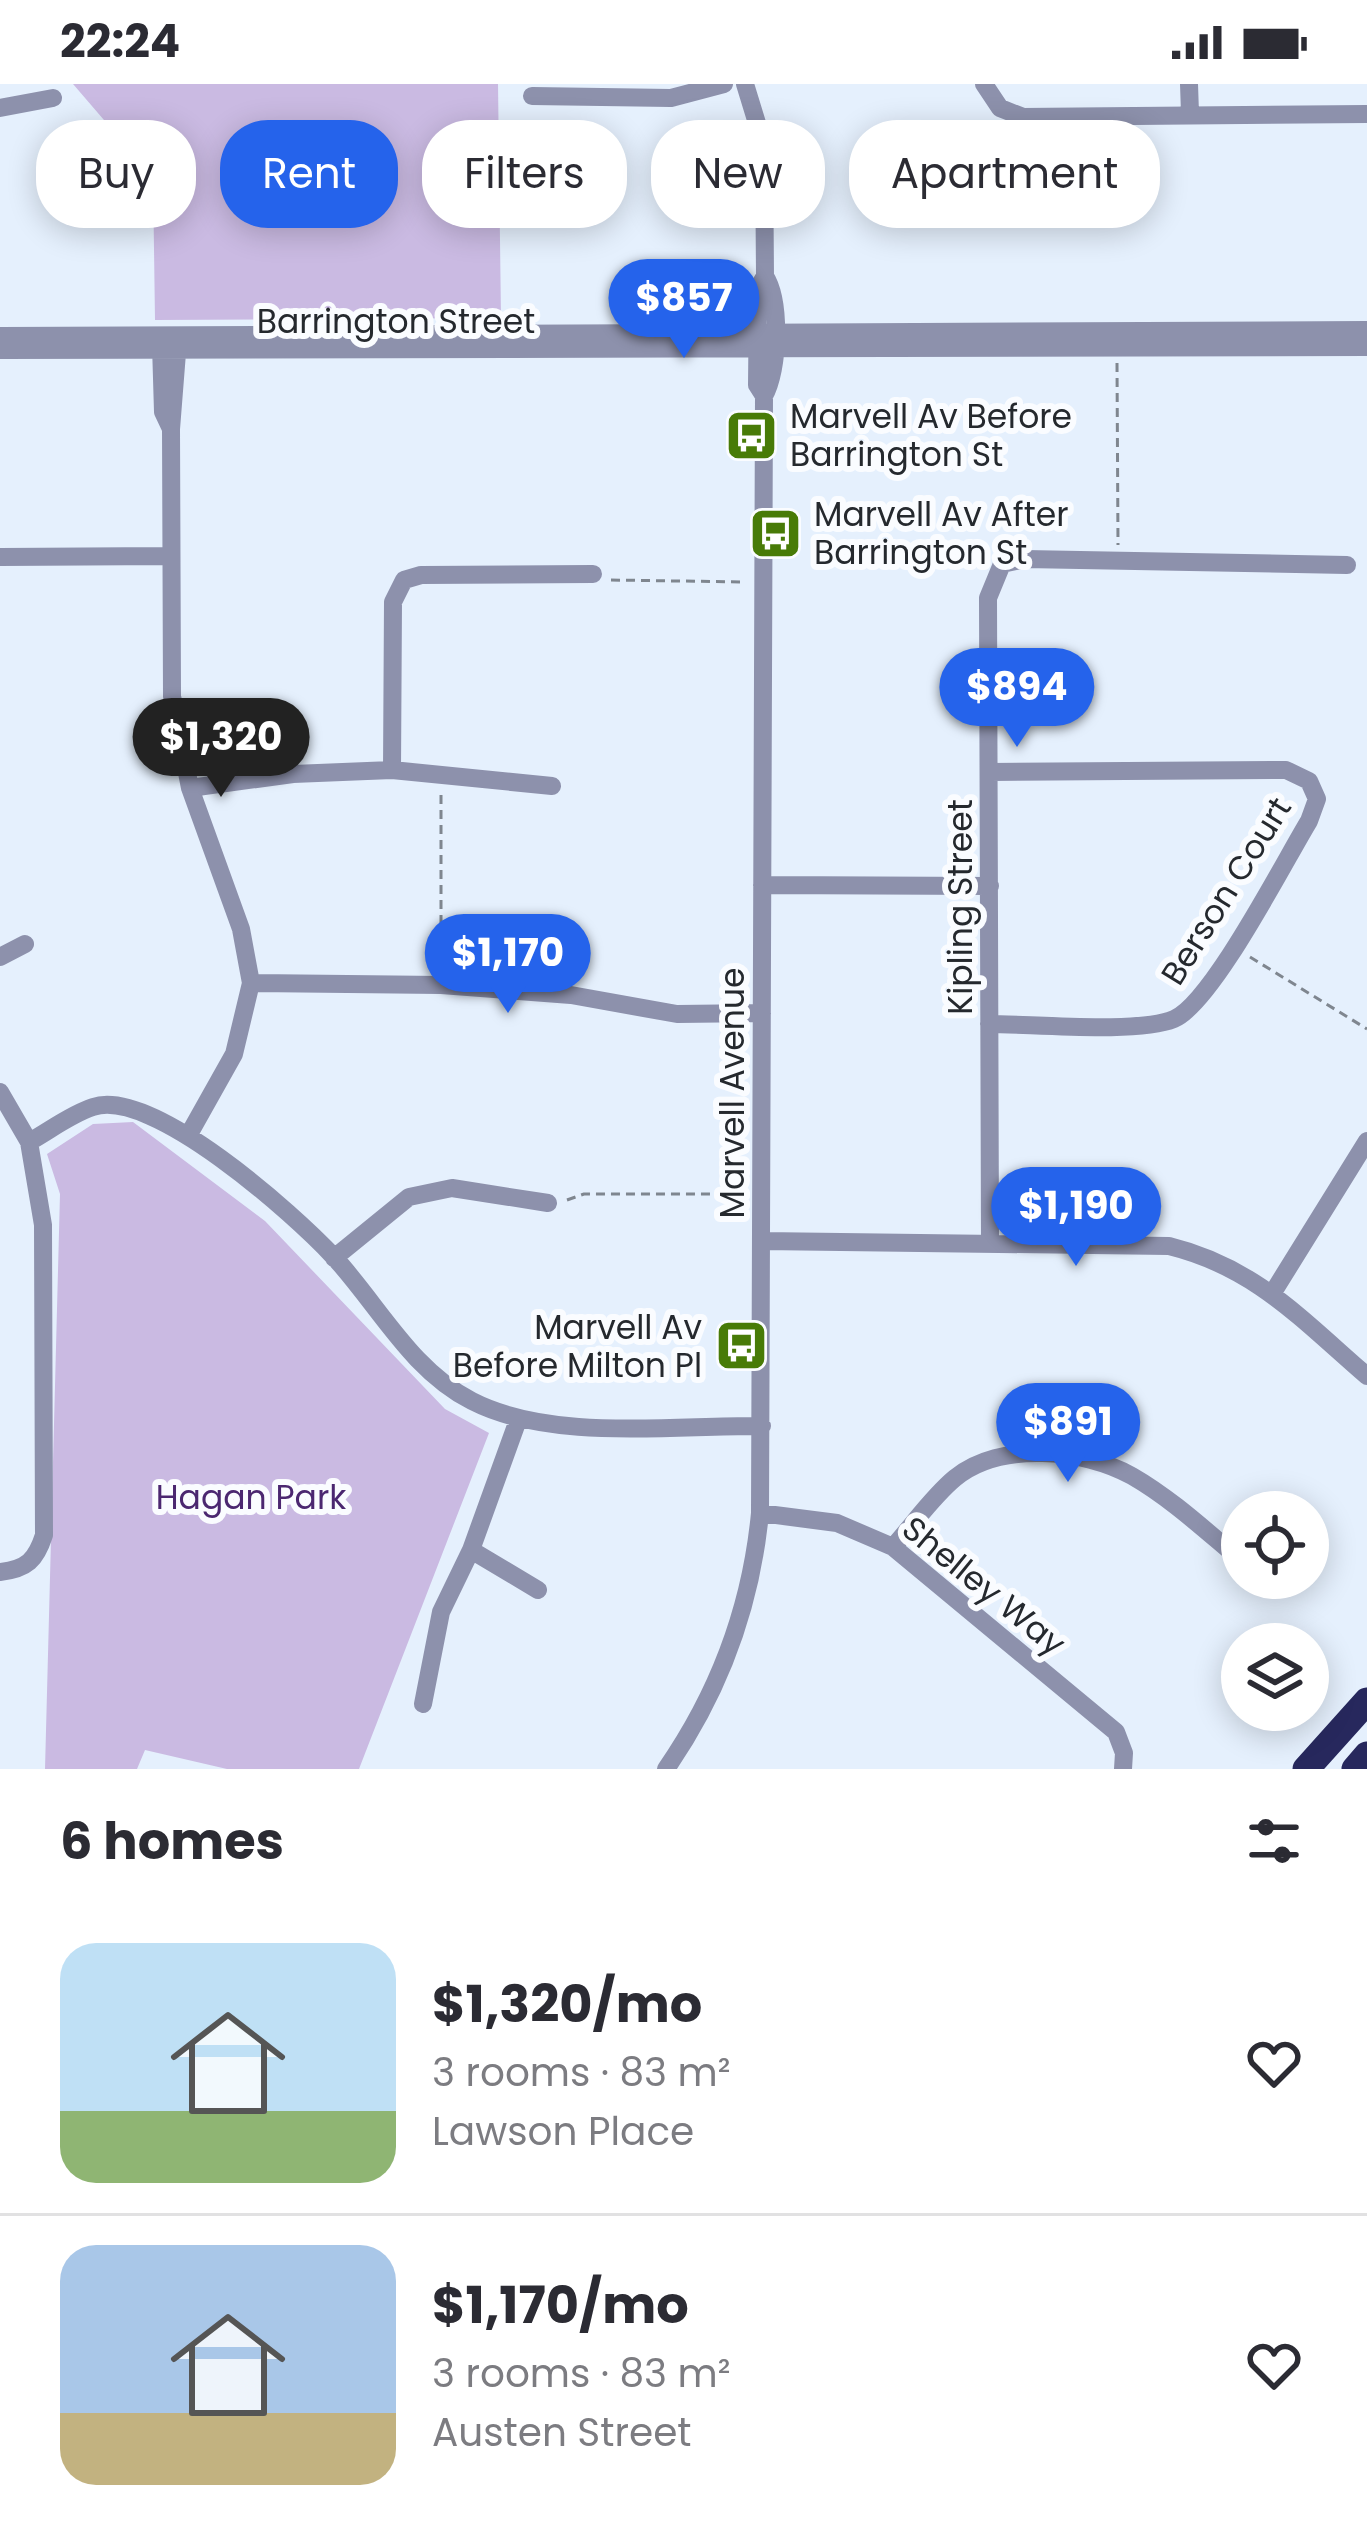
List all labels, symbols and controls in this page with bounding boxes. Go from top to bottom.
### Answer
text: 22:24 [60,10,180,73]
chip: Buy [36,120,196,228]
chip: Rent [220,120,398,228]
chip: Filters [422,120,627,228]
chip: New [651,120,825,228]
chip: Apartment [849,120,1160,228]
pin: $857 [613,259,755,361]
text: $857 [635,270,733,325]
street label: Barrington Street [257,298,535,345]
place label: Marvell Av Before Barrington St [790,393,1072,478]
bus stop icon: Marvell Av Before Barrington St [723,407,779,463]
place label: Marvell Av After Barrington St [814,491,1069,576]
bus stop icon: Marvell Av After Barrington St [747,505,803,561]
pin: $894 [946,648,1088,750]
text: $894 [966,659,1068,714]
pin: $1,320 [123,698,319,800]
text: $1,320 [160,709,282,764]
street label: Berson Court [1150,788,1302,994]
street label: Kipling Street [937,799,984,1015]
pin: $1,170 [410,914,606,1016]
text: $1,170 [452,925,564,980]
street label: Marvell Avenue [709,968,756,1218]
pin: $1,190 [978,1167,1174,1269]
text: $1,190 [1018,1178,1134,1233]
place label: Marvell Av Before Milton Pl [453,1304,702,1389]
bus stop icon: Marvell Av Before Milton Pl [713,1318,769,1374]
pin: $891 [997,1383,1139,1485]
text: $891 [1023,1394,1113,1449]
park label: Hagan Park [156,1474,346,1521]
map controls [1221,1491,1329,1731]
button: locate [1221,1491,1329,1599]
street label: Shelley Way [892,1505,1076,1667]
button: layers [1221,1623,1329,1731]
text: 6 homes [60,1805,284,1877]
icon: filters [1241,1808,1307,1874]
text: $1,320/mo [432,1968,702,2040]
icon: home [156,1991,300,2135]
icon: heart [1241,2030,1307,2096]
text: 3 rooms · 83 m² [432,2045,731,2100]
text: Lawson Place [432,2104,694,2159]
text: $1,170/mo [432,2269,689,2341]
icon: home [156,2293,300,2437]
icon: heart [1241,2332,1307,2398]
text: 3 rooms · 83 m² [432,2346,731,2401]
text: Austen Street [432,2405,692,2460]

